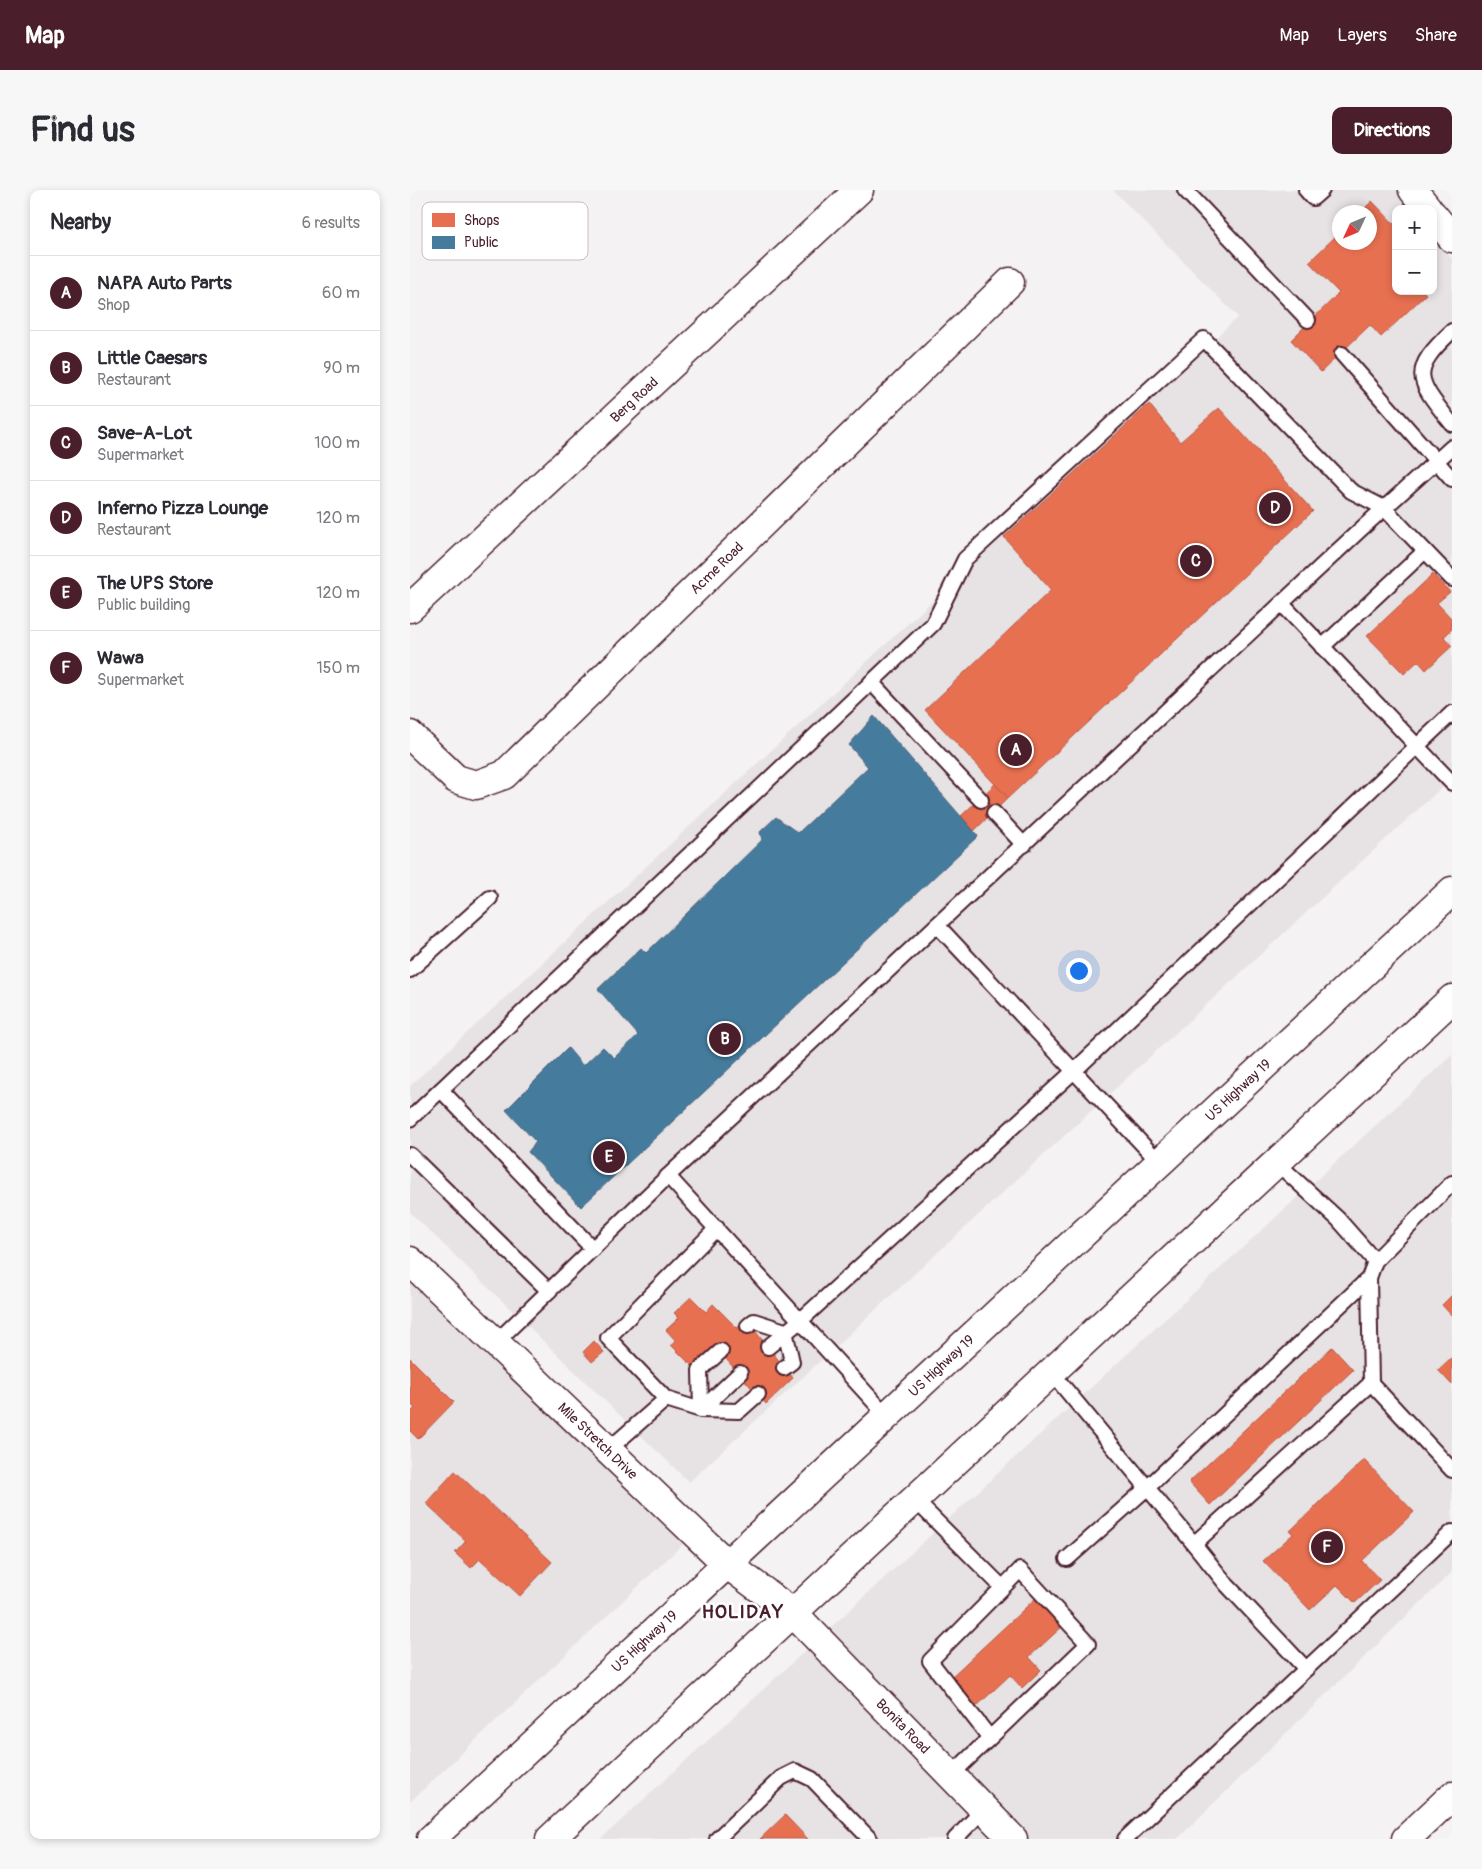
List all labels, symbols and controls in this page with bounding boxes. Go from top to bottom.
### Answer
text: Map [25,21,65,50]
text: Map [1280,24,1309,47]
text: Layers [1337,24,1387,47]
text: Share [1415,24,1457,47]
button: Directions [1332,107,1452,154]
text: Find us [30,108,135,152]
legend [422,202,588,260]
north arrow [1332,205,1377,250]
map controls [1392,205,1437,295]
button: + [1392,205,1437,250]
text: Nearby [50,209,111,236]
text: Shops [464,212,500,229]
text: 6 results [302,213,360,233]
text: Public [464,234,499,251]
button: − [1392,250,1437,295]
text: NAPA Auto Parts [97,271,232,295]
text: A [61,283,71,303]
text: 60 m [322,283,360,303]
text: Shop [97,295,130,315]
text: Little Caesars [97,346,207,370]
text: B [61,358,71,378]
text: 90 m [323,358,360,378]
text: Restaurant [97,370,171,390]
street label: Berg Road [607,373,662,426]
text: Save-A-Lot [97,421,192,445]
text: C [61,433,71,453]
text: 100 m [314,433,360,453]
text: Supermarket [97,445,184,465]
pin: D [1259,489,1291,527]
text: Inferno Pizza Lounge [97,496,268,520]
text: D [61,508,71,528]
text: 120 m [316,508,360,528]
text: Restaurant [97,520,171,540]
street label: Acme Road [687,539,747,598]
pin: C [1180,542,1212,580]
text: The UPS Store [97,571,213,595]
text: E [62,583,70,603]
text: 120 m [316,583,360,603]
text: Public building [97,595,190,615]
text: Wawa [97,646,144,670]
text: F [61,658,71,678]
text: 150 m [316,658,360,678]
text: Supermarket [97,670,184,690]
pin: A [1000,731,1032,769]
your location [1066,958,1092,984]
pin: B [709,1020,741,1058]
street label: US Highway 19 [1202,1056,1274,1125]
pin: E [593,1138,625,1176]
street label: US Highway 19 [905,1331,978,1400]
street label: Mile Stretch Drive [554,1399,641,1483]
pin: F [1311,1528,1343,1566]
district label: HOLIDAY [702,1600,784,1624]
street label: US Highway 19 [608,1607,681,1676]
street label: Bonita Road [872,1696,933,1758]

